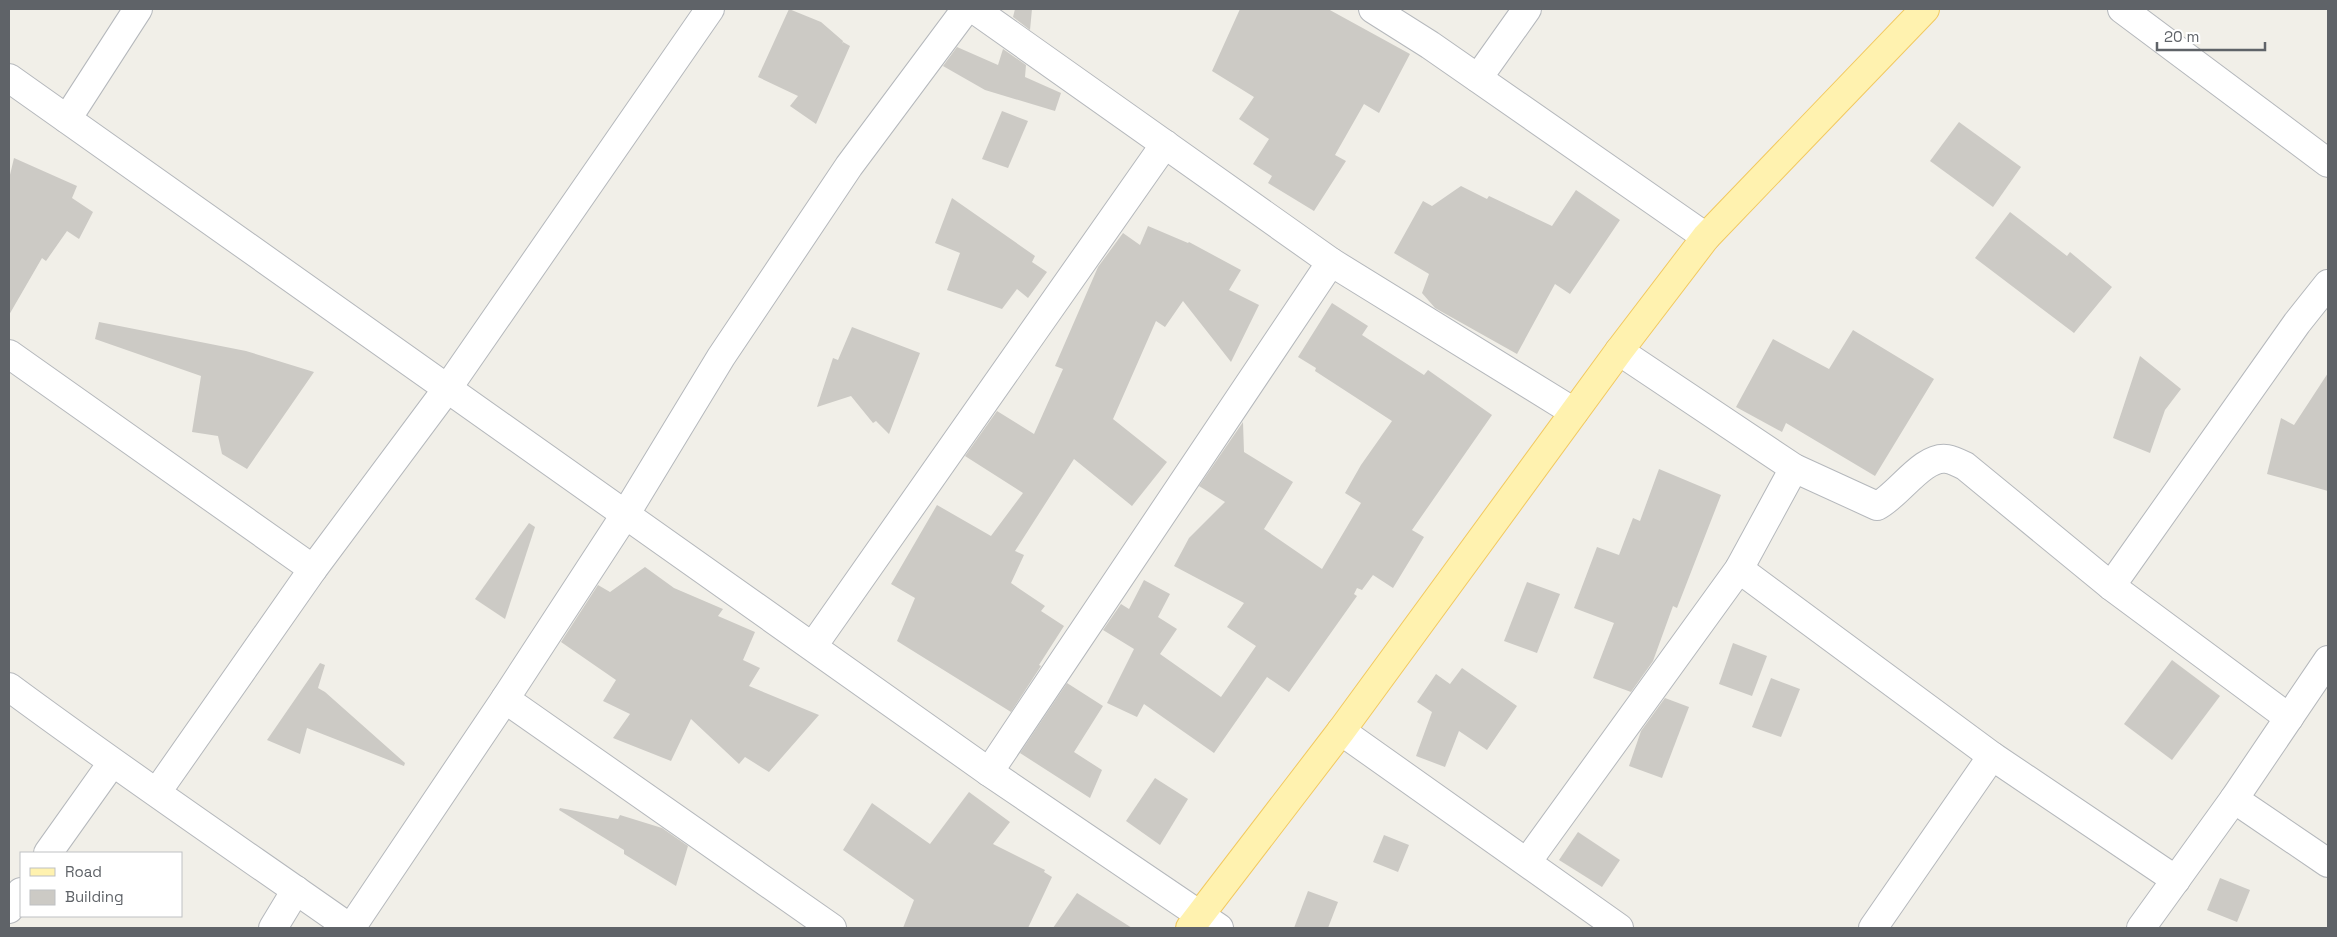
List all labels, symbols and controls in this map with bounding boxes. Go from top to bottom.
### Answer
scale bar [2157,20,2264,52]
text: 20 m [2164,27,2199,46]
legend [20,852,182,917]
text: Road [65,862,102,881]
text: Building [65,887,124,906]

